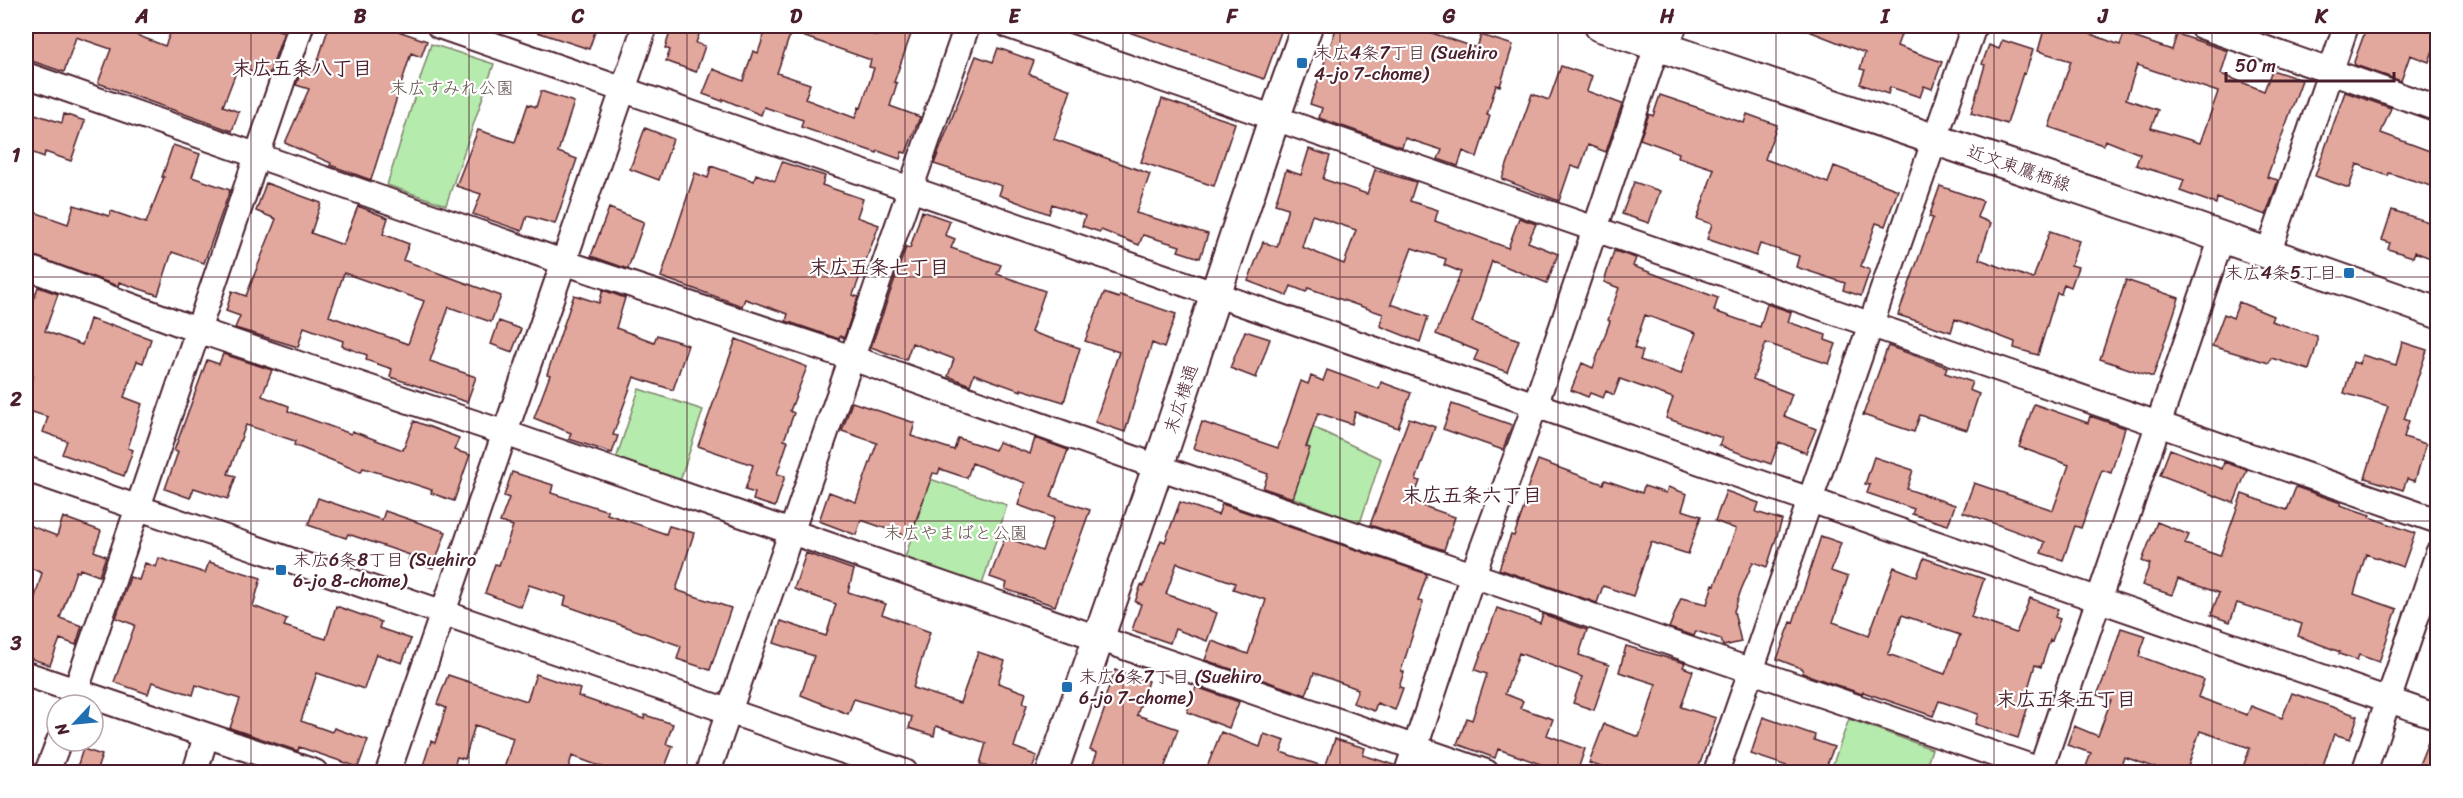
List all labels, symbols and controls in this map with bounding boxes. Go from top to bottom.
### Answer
text: A [134,0,149,34]
text: B [354,0,367,34]
text: C [571,0,585,34]
text: D [790,0,803,34]
text: E [1008,0,1021,34]
text: F [1226,0,1239,34]
text: G [1442,0,1456,34]
text: H [1659,0,1675,34]
text: I [1880,0,1891,34]
text: J [2097,0,2109,34]
text: K [2314,0,2329,34]
place label: 末広4条7丁目 (Suehiro 4-jo 7-chome) [1314,37,1498,90]
scale bar [2226,45,2394,83]
text: 50 m [2235,50,2276,82]
district label: 末広五条八丁目 [232,51,372,86]
marker: 末広4条7丁目 (Suehiro 4-jo 7-chome) [1295,56,1309,70]
park label: 末広すみれ公園 [390,72,514,104]
street label: 近文東鷹栖線 [1963,135,2075,201]
text: 1 [12,138,21,173]
district label: 末広五条七丁目 [809,250,949,285]
place label: 末広4条5丁目 [2225,257,2337,289]
marker: 末広4条5丁目 [2342,266,2356,280]
street label: 末広横通 [1155,360,1207,438]
text: 2 [9,382,22,417]
district label: 末広五条六丁目 [1402,478,1542,513]
park label: 末広やまばと公園 [884,517,1028,549]
place label: 末広6条8丁目 (Suehiro 6-jo 8-chome) [293,544,476,597]
marker: 末広6条8丁目 (Suehiro 6-jo 8-chome) [274,563,288,577]
text: 3 [10,626,22,661]
place label: 末広6条7丁目 (Suehiro 6-jo 7-chome) [1079,661,1262,714]
marker: 末広6条7丁目 (Suehiro 6-jo 7-chome) [1060,680,1074,694]
district label: 末広五条五丁目 [1996,682,2136,717]
north arrow [45,693,105,753]
text: N [46,717,78,742]

